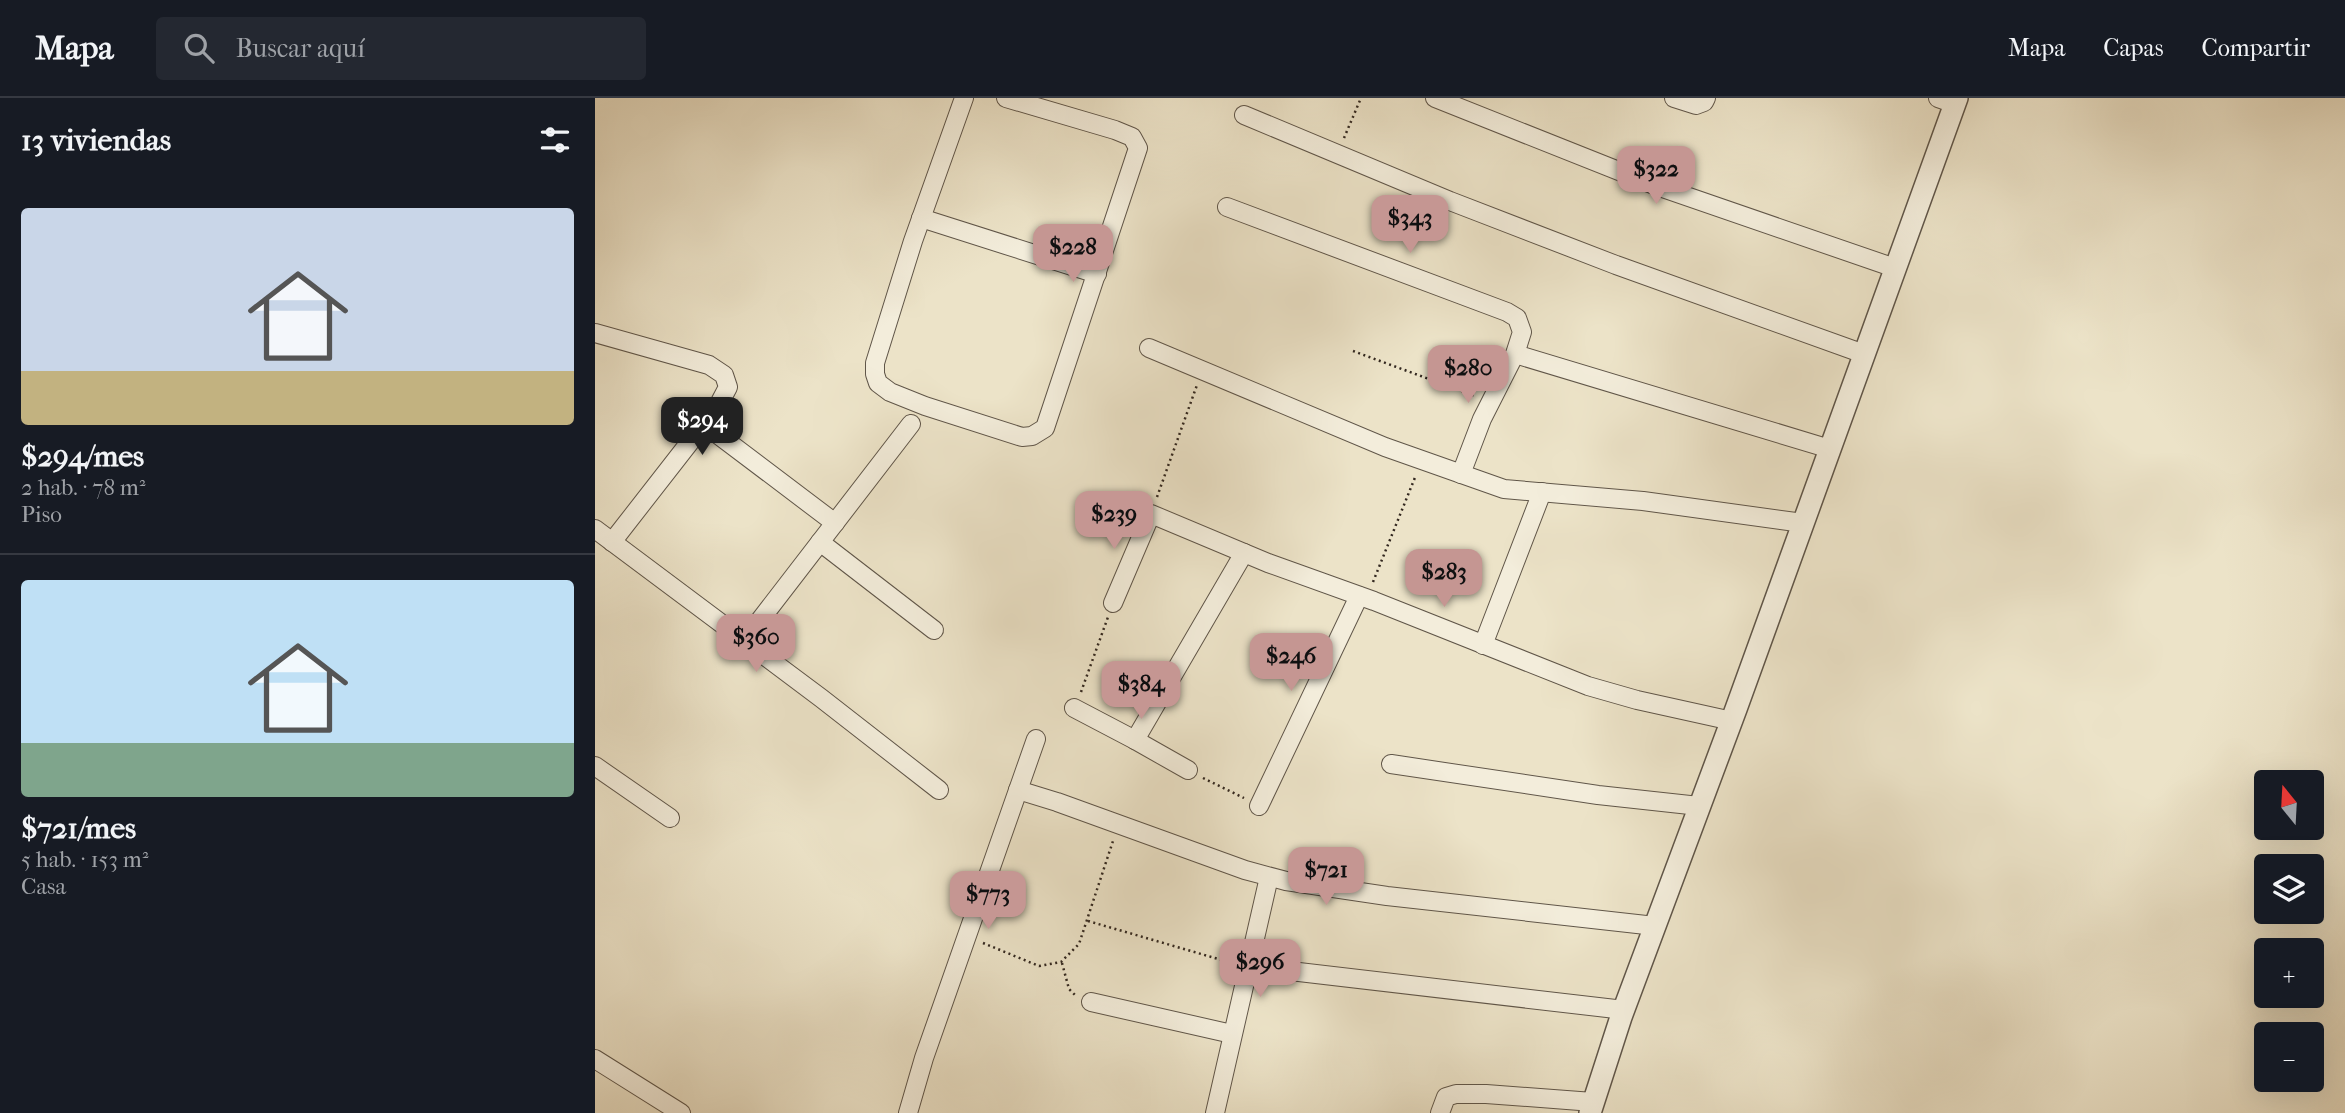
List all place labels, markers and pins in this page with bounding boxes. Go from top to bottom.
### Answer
pin: $322 [1615,146,1697,206]
pin: $343 [1369,195,1451,255]
pin: $228 [1032,225,1114,284]
pin: $280 [1427,345,1509,405]
pin: $294 [661,398,743,457]
pin: $239 [1073,491,1155,551]
pin: $283 [1403,550,1485,609]
pin: $360 [715,614,797,674]
pin: $246 [1250,634,1332,693]
pin: $384 [1100,662,1182,721]
pin: $721 [1285,848,1367,907]
pin: $773 [947,872,1029,931]
pin: $296 [1219,940,1301,999]

